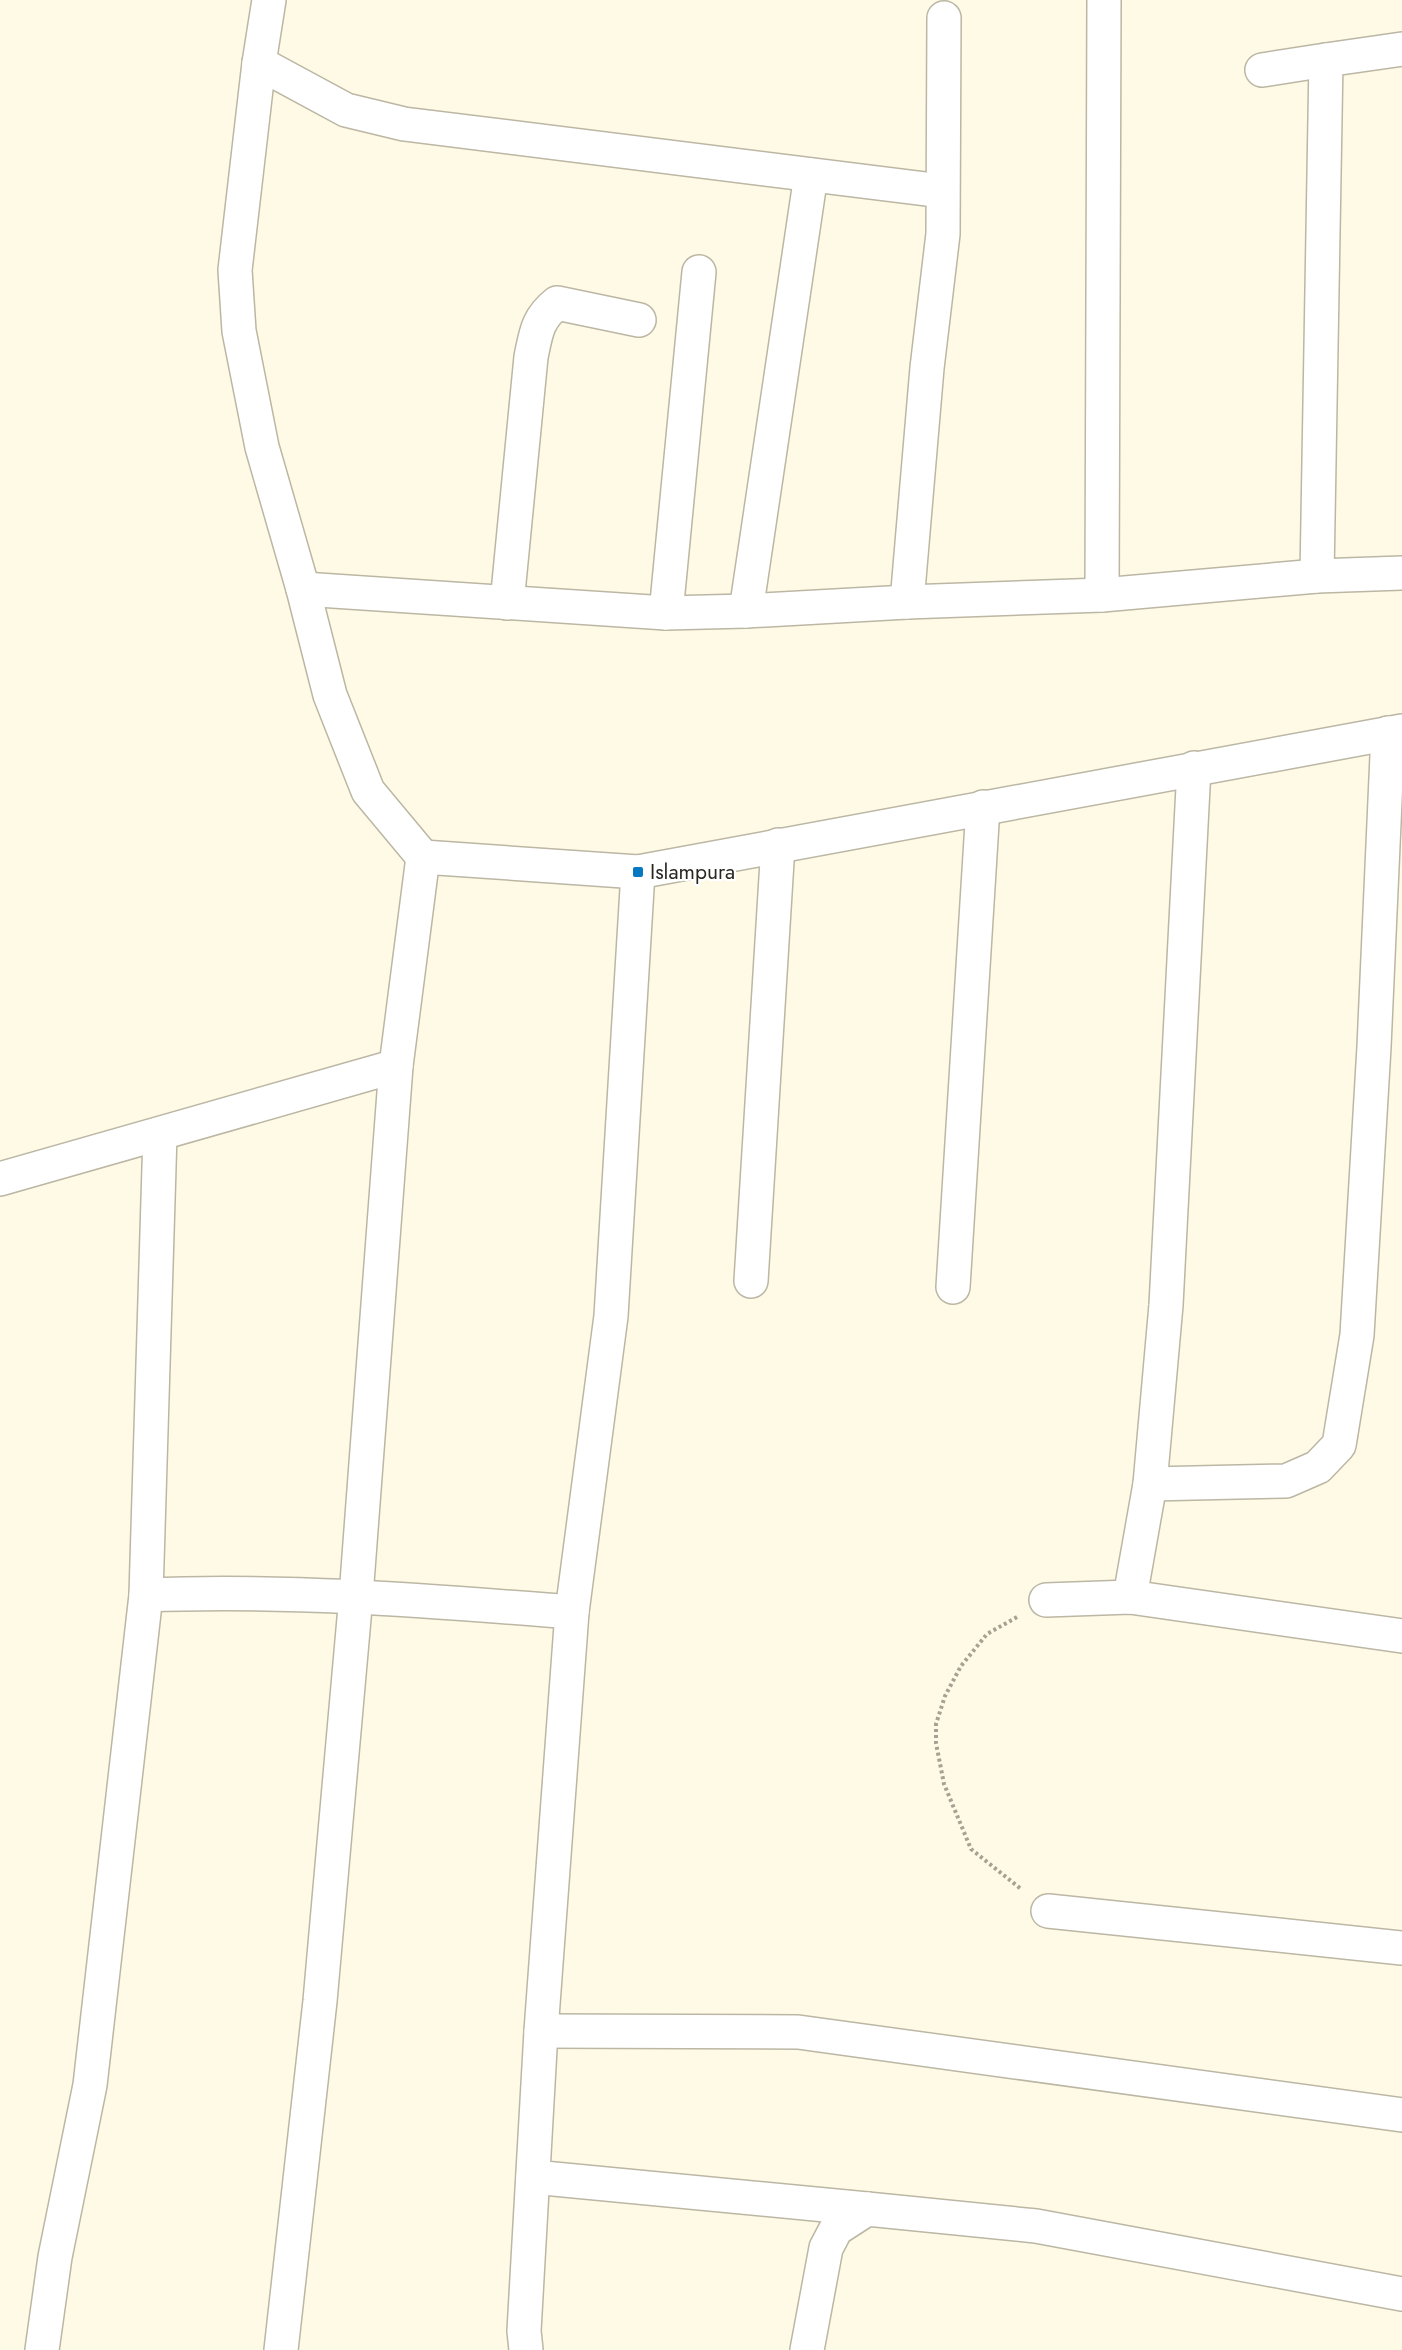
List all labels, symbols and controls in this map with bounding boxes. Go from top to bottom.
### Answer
place label: Islampura [650,857,735,887]
marker: Islampura [631,865,645,879]

